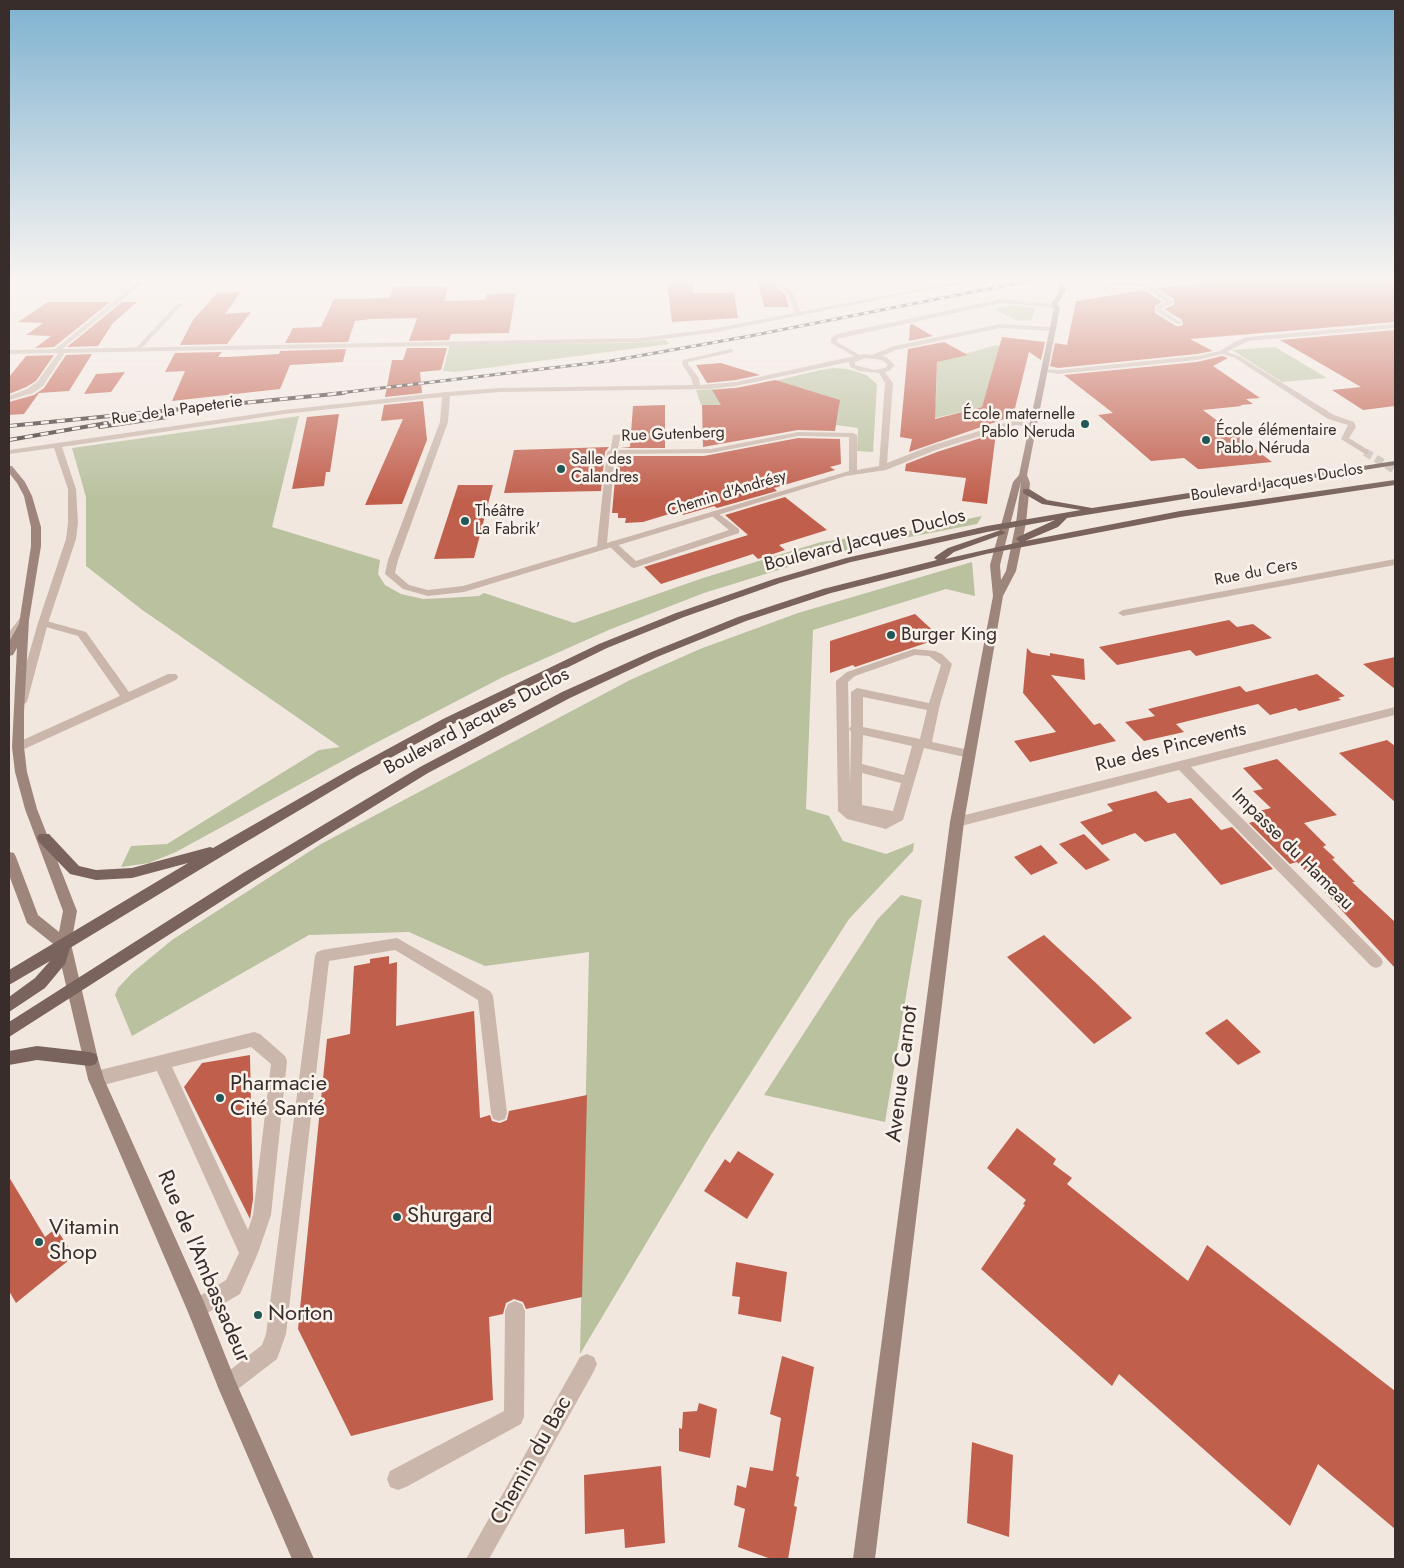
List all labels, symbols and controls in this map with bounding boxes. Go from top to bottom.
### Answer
street label: Rue de la Papeterie [110,392,244,430]
place label: École maternelle Pablo Neruda [963,405,1075,443]
marker: École maternelle Pablo Neruda [1079,418,1091,430]
place label: École élémentaire Pablo Néruda [1216,421,1336,459]
street label: Rue Gutenberg [621,424,725,446]
marker: École élémentaire Pablo Néruda [1200,434,1212,446]
place label: Salle des Calandres [571,450,638,488]
street label: Boulevard Jacques Duclos [1190,460,1364,506]
marker: Salle des Calandres [555,463,567,475]
street label: Chemin d'Andrésy [665,467,789,521]
place label: Théâtre La Fabrik' [475,502,540,540]
street label: Boulevard Jacques Duclos [762,505,968,577]
marker: Théâtre La Fabrik' [459,515,471,527]
street label: Rue du Cers [1213,556,1299,590]
place label: Burger King [901,624,997,646]
marker: Burger King [885,629,897,641]
street label: Boulevard Jacques Duclos [380,663,574,781]
street label: Rue des Pincevents [1094,718,1248,778]
street label: Impasse du Hameau [1226,784,1358,916]
street label: Avenue Carnot [882,1004,924,1144]
place label: Pharmacie Cité Santé [230,1072,327,1124]
marker: Pharmacie Cité Santé [214,1092,226,1104]
street label: Rue de l'Ambassadeur [151,1167,255,1367]
place label: Shurgard [407,1204,493,1230]
marker: Shurgard [391,1211,403,1223]
place label: Vitamin Shop [49,1216,120,1268]
marker: Vitamin Shop [33,1236,45,1248]
place label: Norton [268,1302,333,1328]
marker: Norton [252,1309,264,1321]
street label: Chemin du Bac [486,1392,578,1530]

